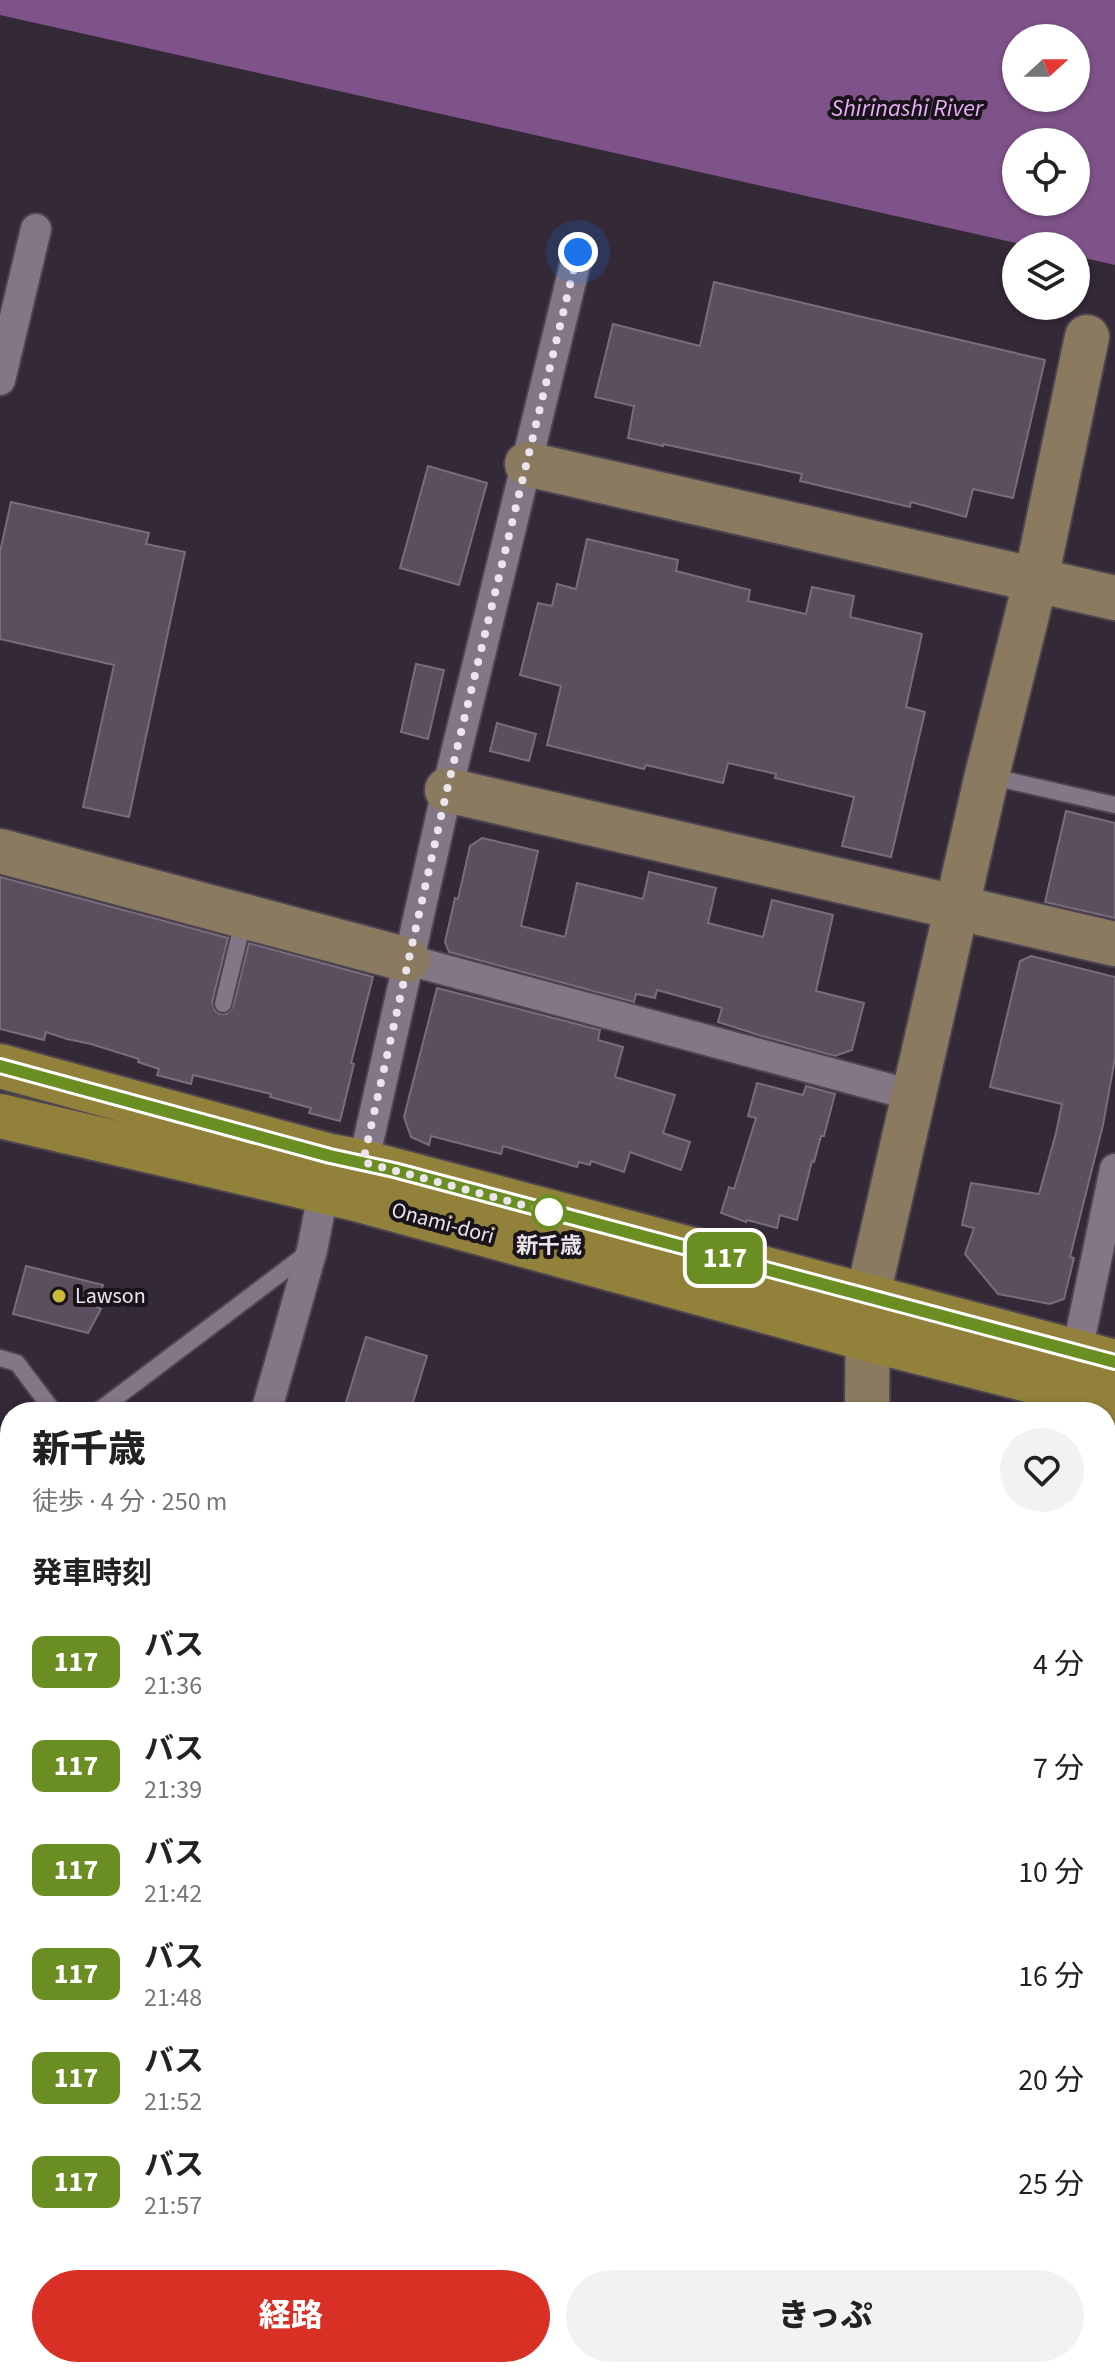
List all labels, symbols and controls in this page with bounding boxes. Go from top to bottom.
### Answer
north arrow [1002,24,1090,112]
map controls [1002,24,1090,320]
water label: Shirinashi River [831,91,985,126]
button: locate [1002,128,1090,216]
your location [558,232,598,272]
button: layers [1002,232,1090,320]
street label: Onami-dori [388,1194,498,1252]
marker: 新千歳 [532,1195,566,1229]
place label: 新千歳 [516,1230,582,1262]
line badge: 117 [679,1232,771,1284]
text: 117 [703,1238,747,1278]
place label: Lawson [75,1280,146,1312]
marker: Lawson [50,1287,68,1305]
text: 新千歳 [32,1423,146,1477]
button: heart [1000,1428,1084,1512]
text: 徒歩 · 4 分 · 250 m [32,1483,227,1520]
text: 発車時刻 [32,1552,152,1595]
text: バス [144,1624,204,1667]
text: 117 [54,1642,98,1682]
text: 4 分 [1033,1643,1084,1686]
text: 21:36 [144,1667,202,1704]
text: バス [144,1728,204,1771]
text: 117 [54,1746,98,1786]
text: 7 分 [1033,1747,1084,1790]
text: 21:39 [144,1771,202,1808]
text: バス [144,1832,204,1875]
text: 117 [54,1850,98,1890]
text: 10 分 [1018,1851,1084,1894]
text: 21:42 [144,1875,202,1912]
text: バス [144,1936,204,1979]
text: 117 [54,1954,98,1994]
text: 16 分 [1018,1955,1084,1998]
text: 21:48 [144,1979,202,2016]
text: バス [144,2040,204,2083]
text: 117 [54,2058,98,2098]
text: 20 分 [1018,2059,1084,2102]
text: 21:52 [144,2083,202,2120]
text: バス [144,2144,204,2187]
text: 117 [54,2162,98,2202]
text: 25 分 [1018,2163,1084,2206]
text: 21:57 [144,2187,202,2224]
button: 経路 [32,2270,550,2362]
button: きっぷ [566,2270,1084,2362]

